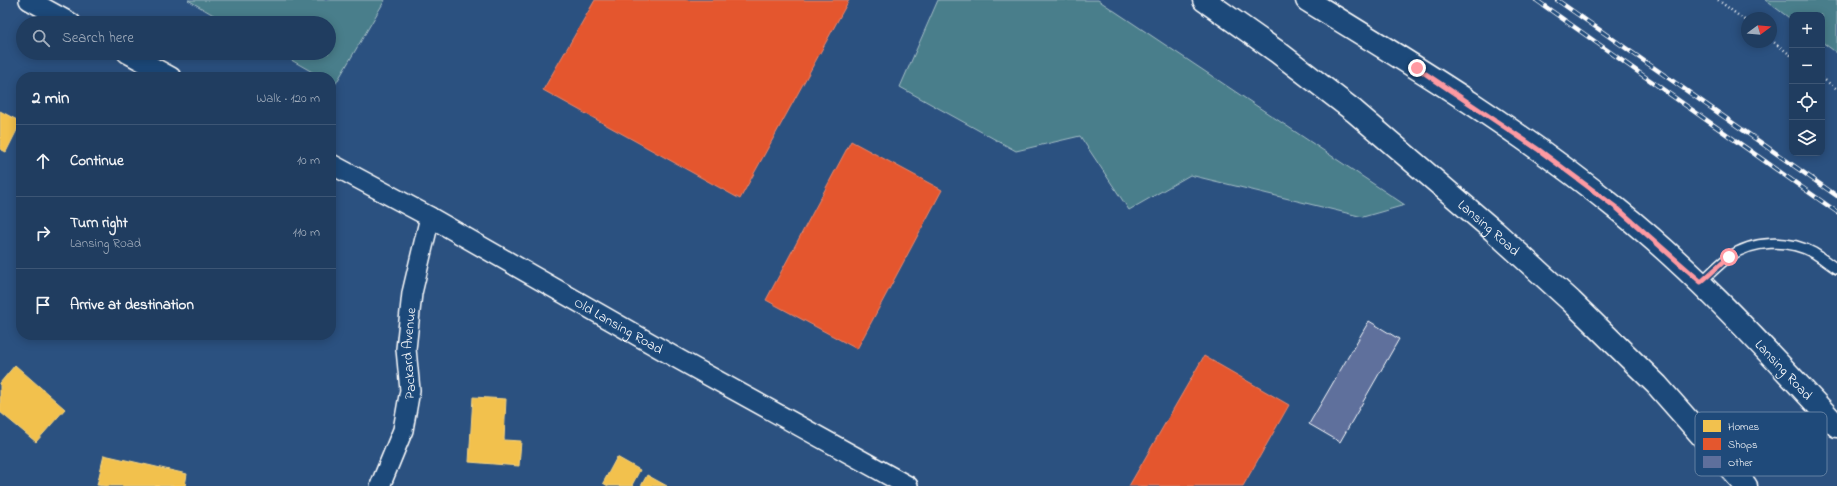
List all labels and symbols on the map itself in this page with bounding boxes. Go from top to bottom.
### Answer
north arrow [1741,12,1777,48]
route end [1408,59,1426,77]
street label: Lansing Road [1453,195,1524,262]
route start [1720,248,1738,266]
street label: Old Lansing Road [570,293,667,360]
street label: Packard Avenue [397,306,422,401]
street label: Lansing Road [1749,335,1817,406]
legend [1695,412,1827,476]
text: Homes [1728,419,1760,435]
text: Shops [1728,437,1758,453]
text: Other [1728,455,1753,471]

